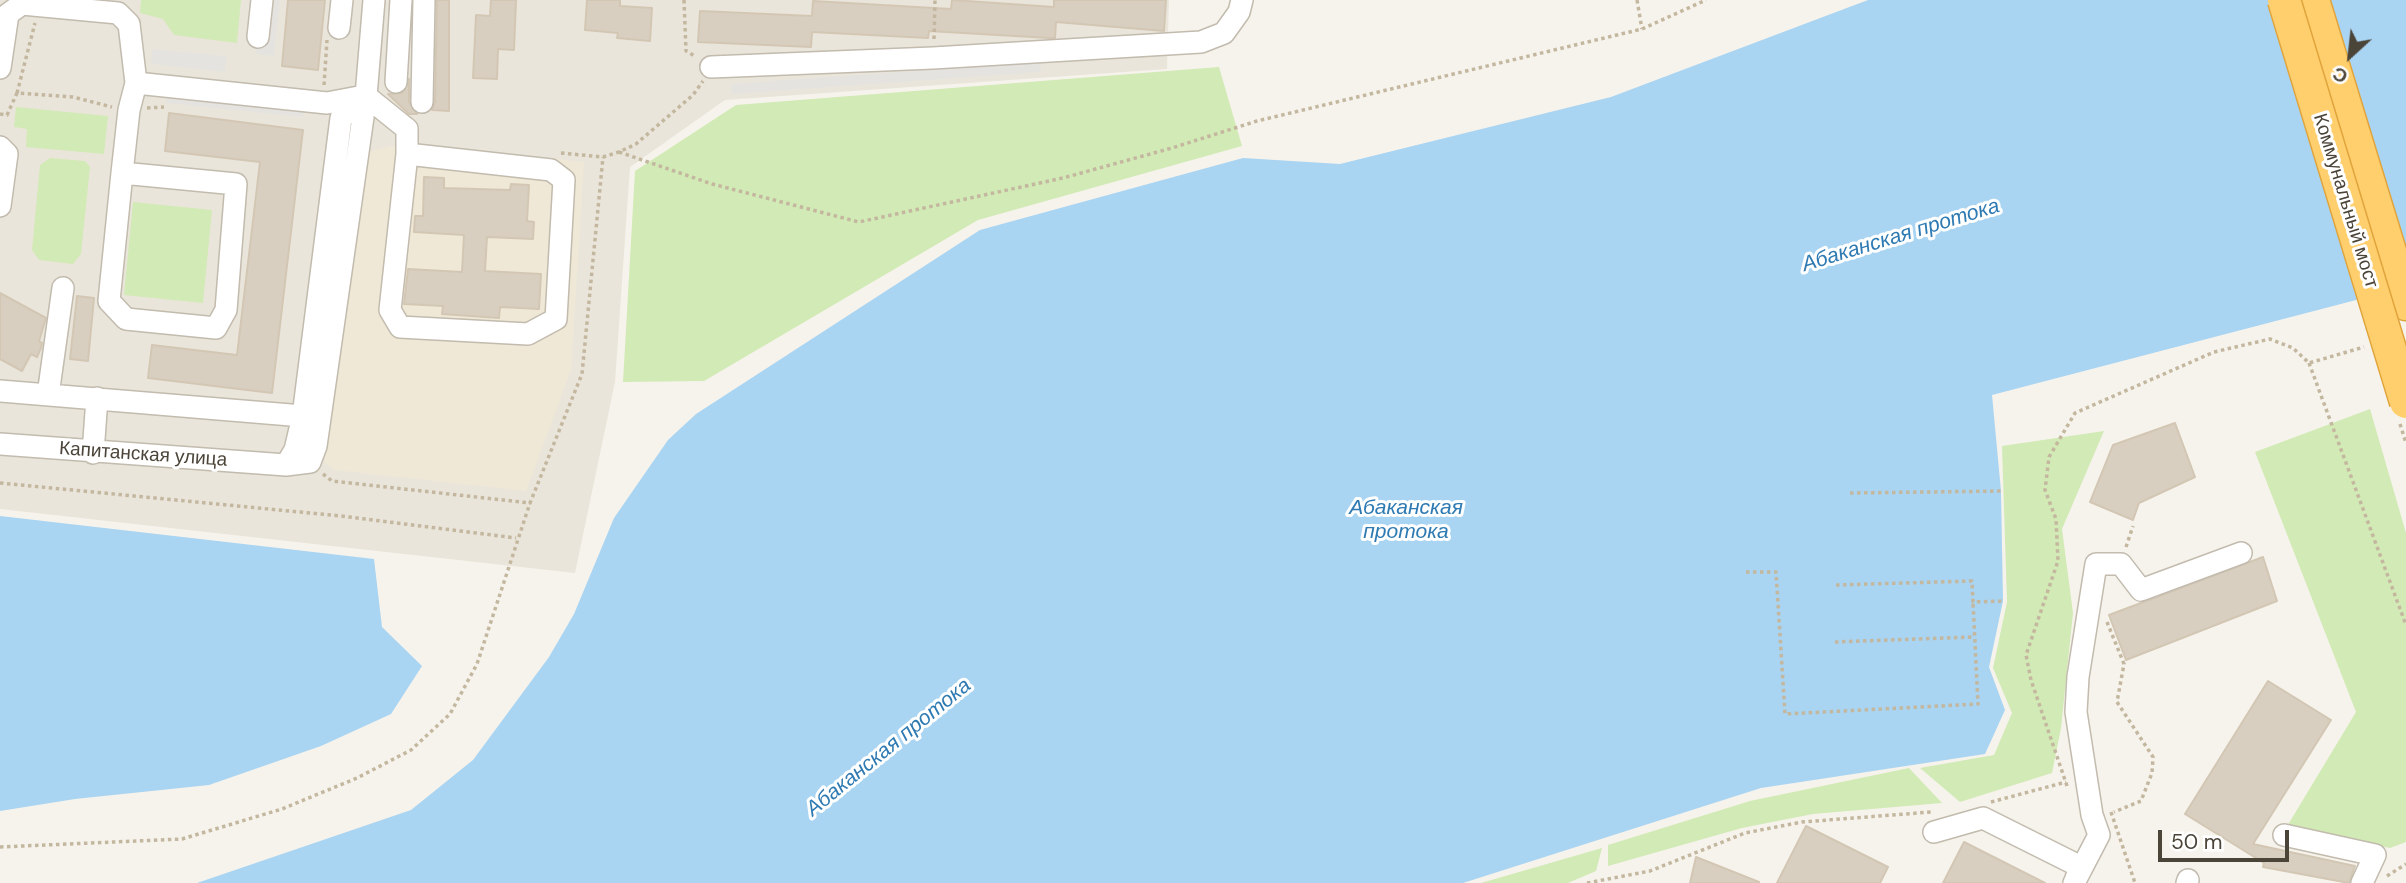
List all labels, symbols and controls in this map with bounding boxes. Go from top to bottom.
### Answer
north arrow [2315,21,2385,91]
text: С [2328,61,2352,89]
street label: Коммунальный мост [2308,111,2382,291]
water label: Абаканская протока [1799,194,2003,278]
street label: Капитанская улица [58,438,228,472]
water label: Абаканская протока [1349,495,1463,545]
water label: Абаканская протока [801,674,977,822]
scale bar [2161,816,2292,860]
text: 50 m [2171,828,2222,856]

